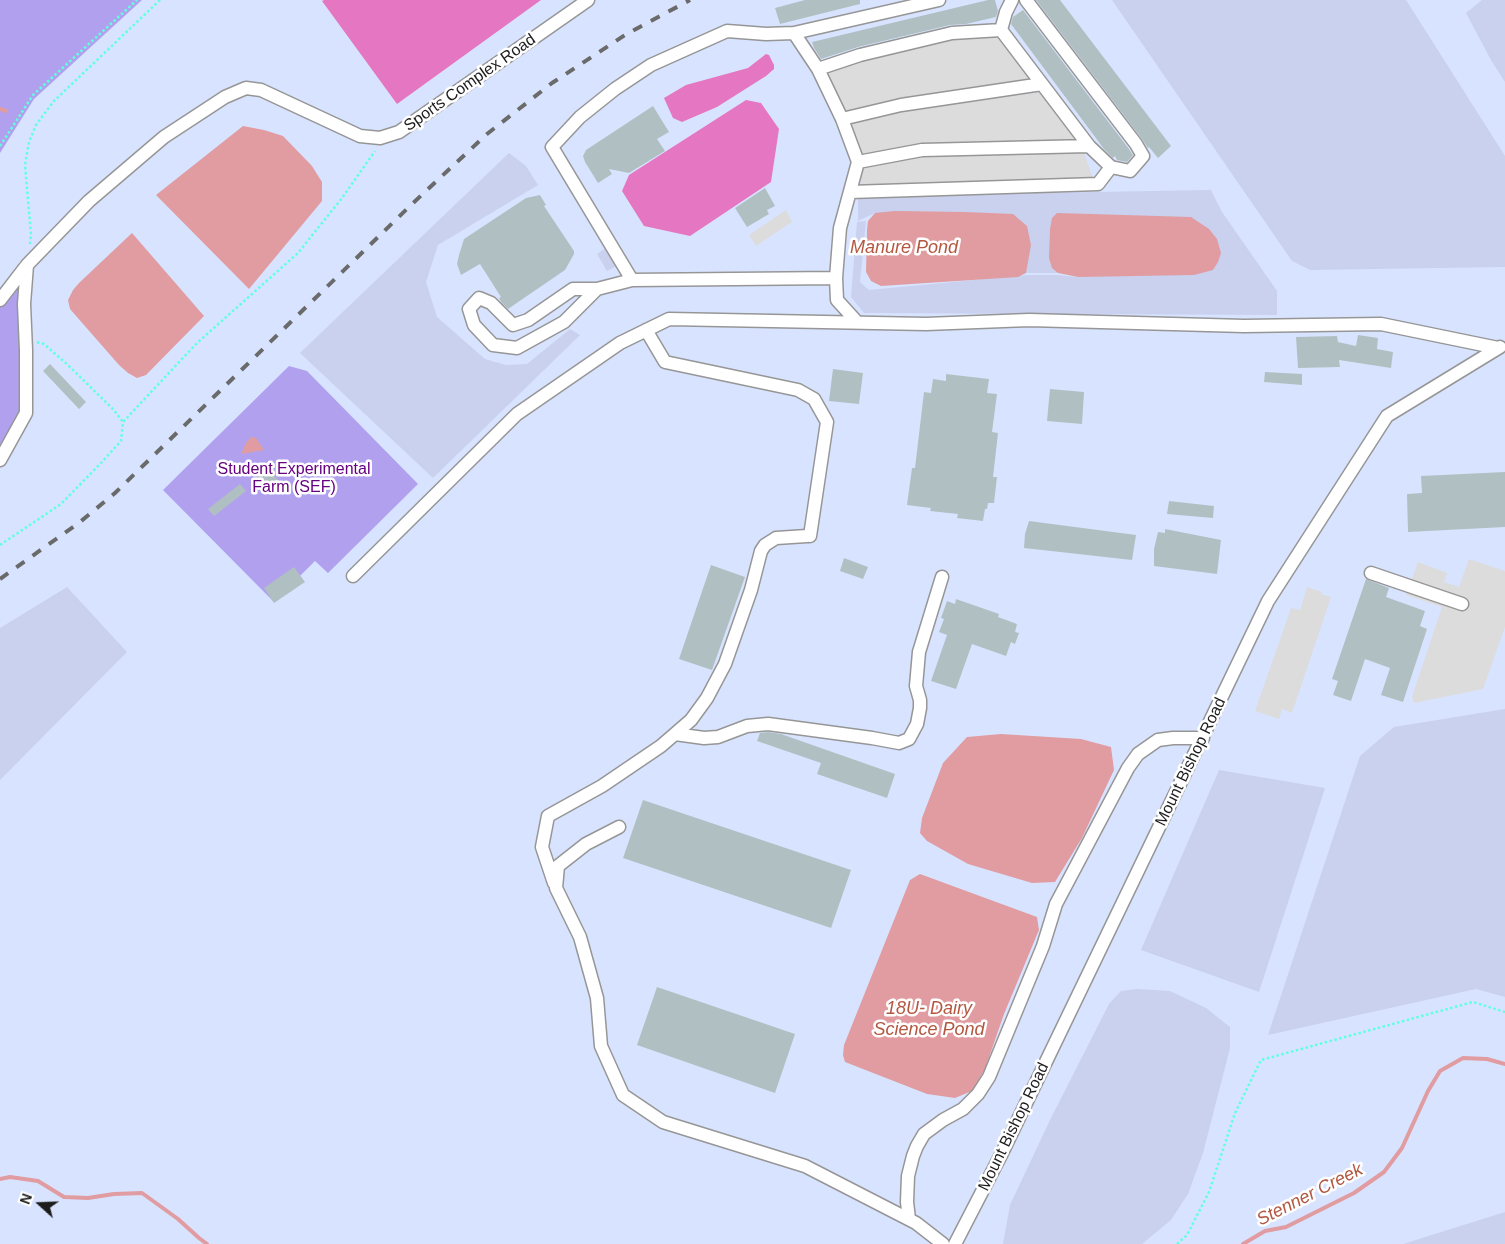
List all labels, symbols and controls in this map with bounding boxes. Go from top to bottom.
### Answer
street label: Sports Complex Road [400,30,540,136]
water label: Manure Pond [850,237,958,259]
park label: Student Experimental Farm (SEF) [218,460,370,498]
street label: Mount Bishop Road [1152,695,1230,829]
water label: 18U- Dairy Science Pond [873,998,985,1040]
street label: Mount Bishop Road [975,1060,1053,1194]
water label: Stenner Creek [1253,1159,1367,1231]
north arrow [15,1179,65,1229]
text: N [17,1191,35,1206]

